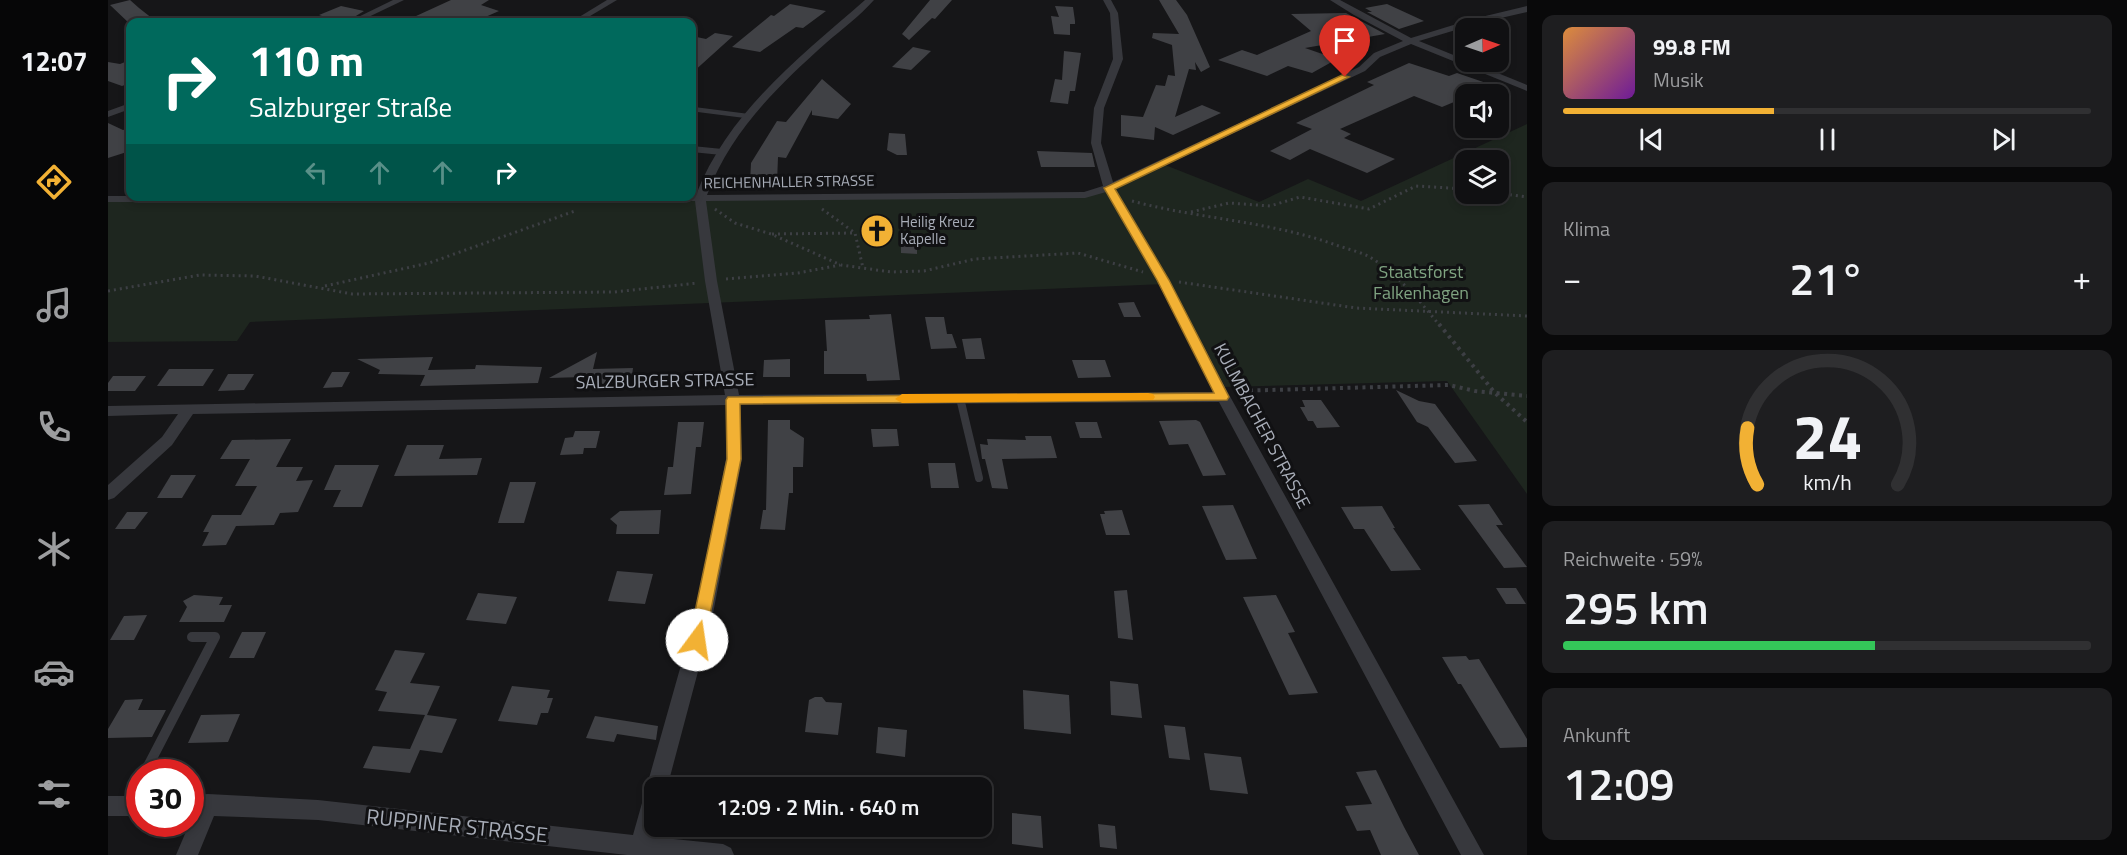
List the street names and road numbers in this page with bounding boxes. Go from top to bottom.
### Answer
street label: REICHENHALLER STRASSE [703,169,875,194]
street label: KULMBACHER STRASSE [1207,338,1318,513]
street label: SALZBURGER STRASSE [575,365,755,396]
street label: RUPPINER STRASSE [365,800,549,850]

